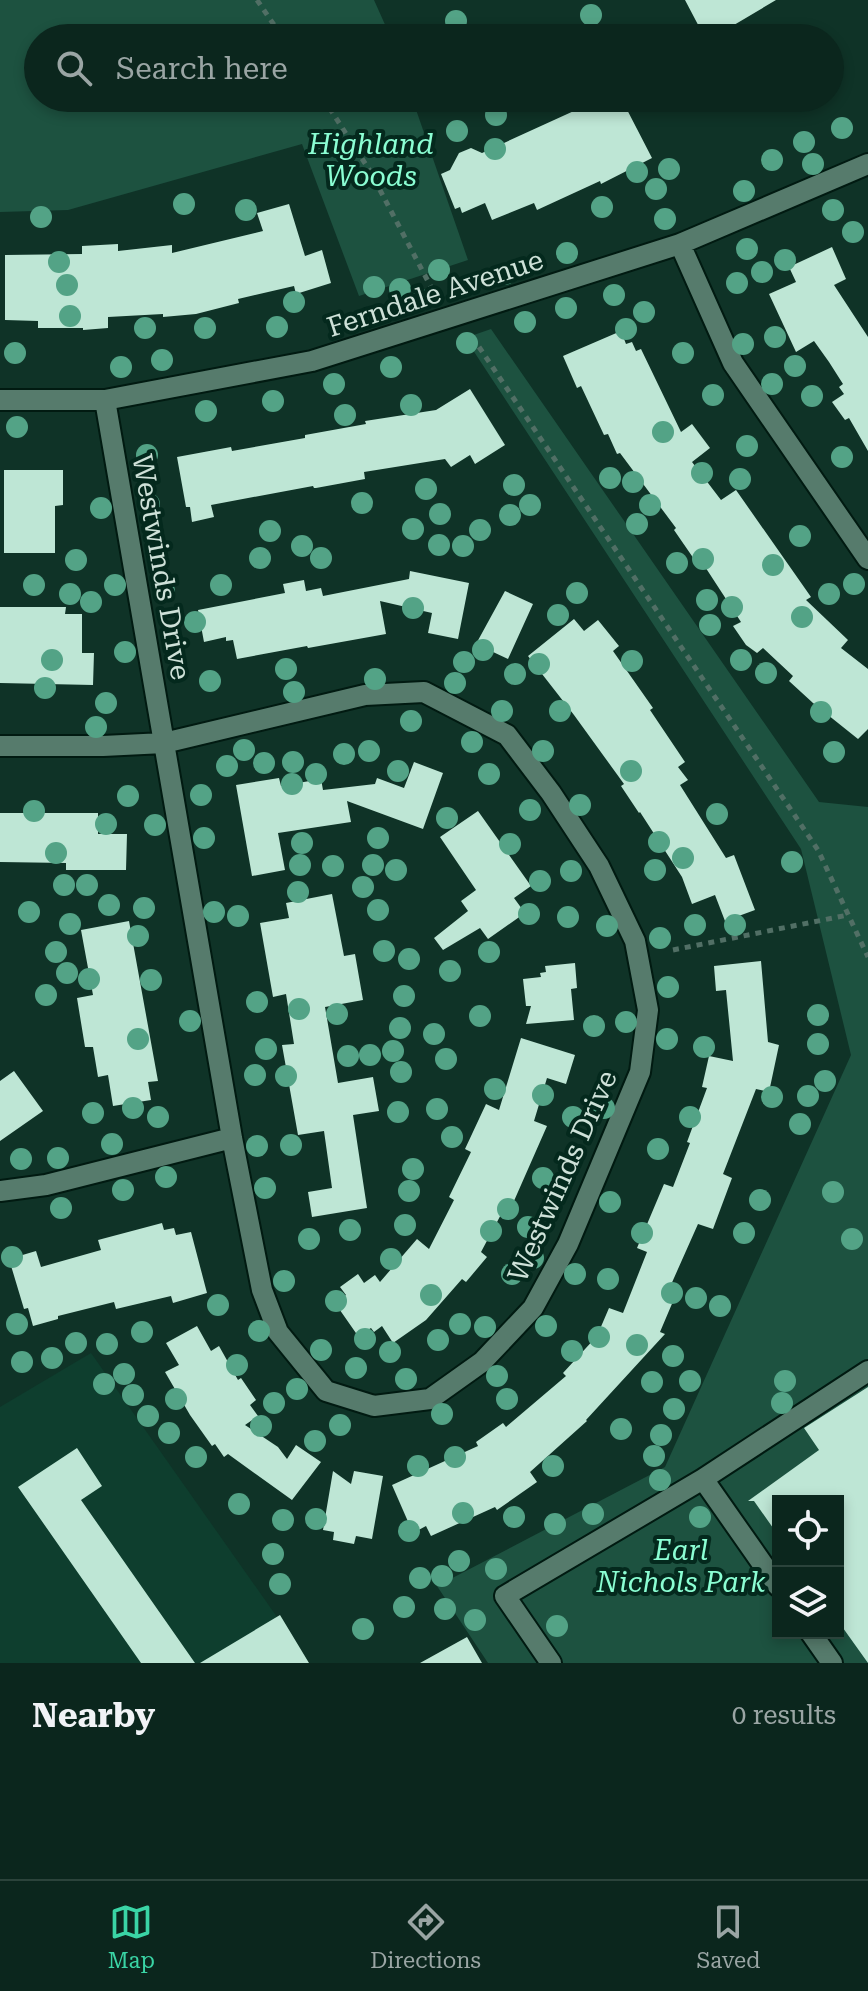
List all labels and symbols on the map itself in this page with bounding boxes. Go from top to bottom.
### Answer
park label: Highland Woods [307,128,434,193]
street label: Ferndale Avenue [323,243,547,344]
street label: Westwinds Drive [125,452,198,682]
street label: Westwinds Drive [501,1065,624,1287]
park label: Earl Nichols Park [596,1534,766,1599]

